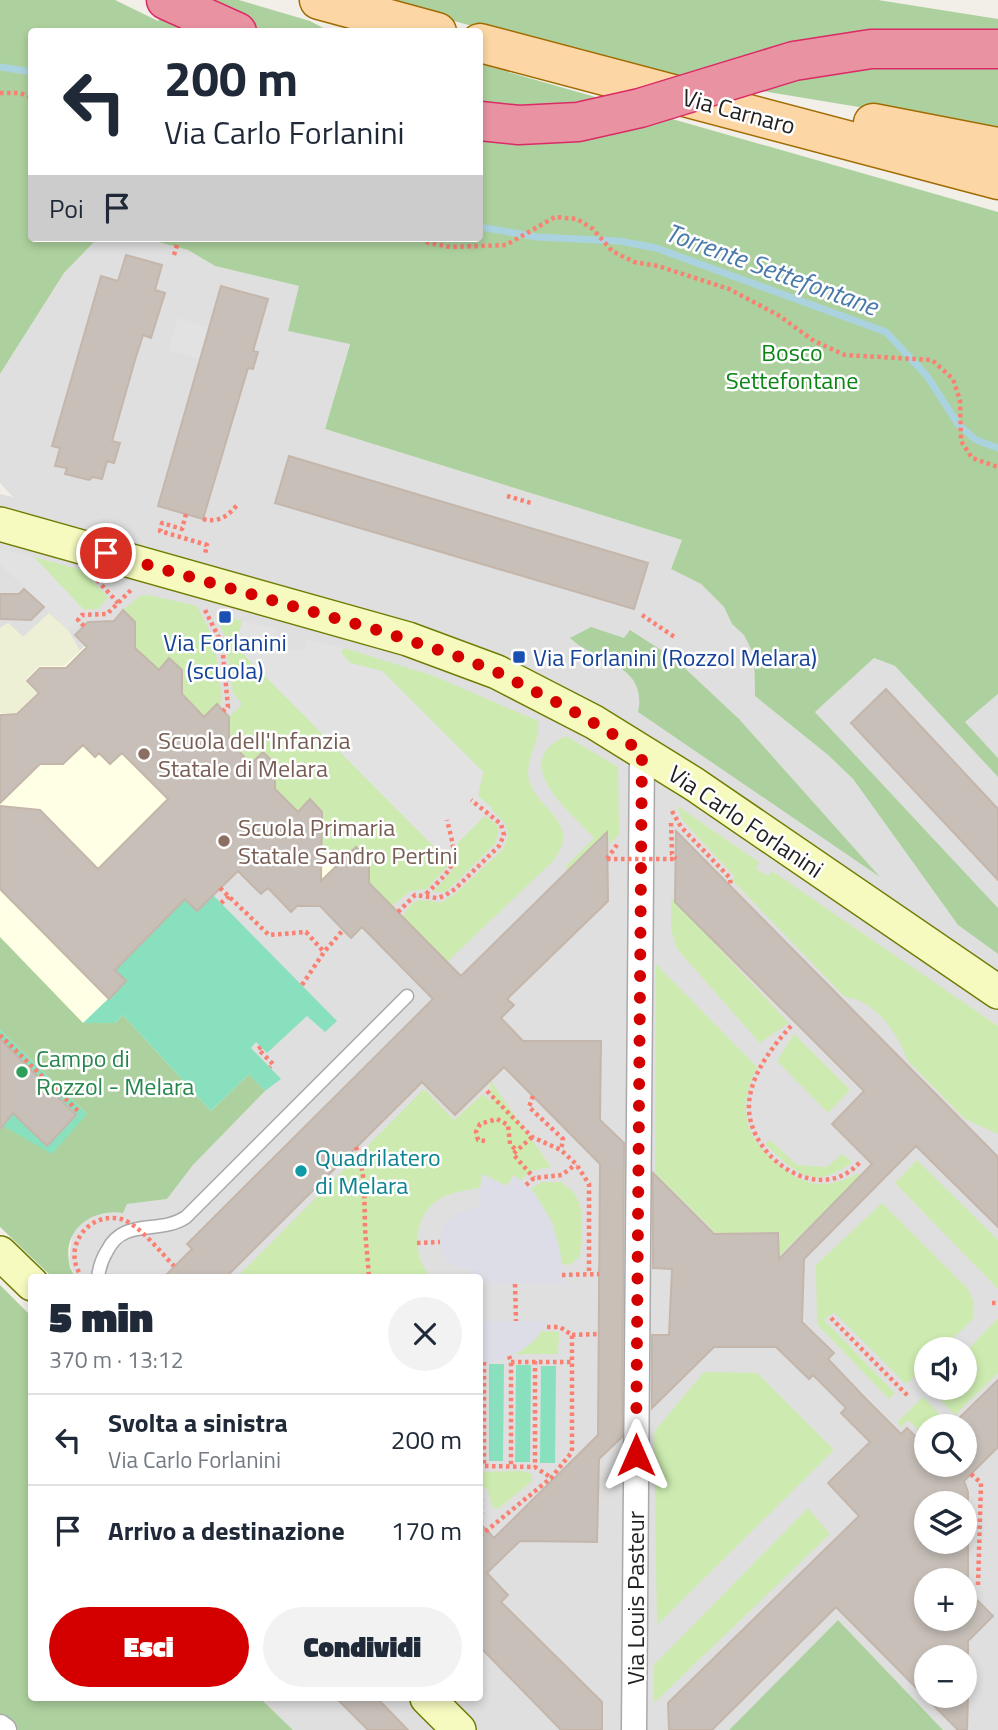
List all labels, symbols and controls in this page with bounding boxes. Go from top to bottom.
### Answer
text: 200 m [164,40,298,115]
icon: left [49,56,140,147]
street label: Via Carnaro [679,79,799,143]
text: Via Carlo Forlanini [164,108,405,156]
text: Poi [49,189,84,228]
icon: arrive [98,189,136,227]
water label: Torrente Settefontane [660,213,885,326]
park label: Bosco Settefontane [726,334,858,398]
pin [76,523,136,583]
icon: arrive [87,534,125,572]
marker: Via Forlanini (scuola) [217,609,233,625]
place label: Via Forlanini (scuola) [163,624,287,688]
place label: Via Forlanini (Rozzol Melara) [533,639,817,675]
marker: Via Forlanini (Rozzol Melara) [511,649,527,665]
place label: Scuola dell'Infanzia Statale di Melara [158,722,350,786]
marker: Scuola dell'Infanzia Statale di Melara [136,746,152,762]
street label: Via Carlo Forlanini [661,756,831,886]
place label: Scuola Primaria Statale Sandro Pertini [238,809,458,873]
marker: Scuola Primaria Statale Sandro Pertini [216,833,232,849]
place label: Campo di Rozzol - Melara [36,1040,194,1104]
marker: Campo di Rozzol - Melara [14,1064,30,1080]
place label: Quadrilatero di Melara [315,1139,441,1203]
marker: Quadrilatero di Melara [293,1163,309,1179]
text: 5 min [49,1284,153,1348]
button: close [388,1297,462,1371]
map controls [914,1337,977,1708]
button: sound [914,1337,977,1400]
text: 370 m · 13:12 [49,1342,184,1377]
text: Svolta a sinistra [108,1403,288,1442]
button: search [914,1414,977,1477]
position arrow [599,1418,673,1492]
text: 200 m [391,1420,462,1459]
icon: left [49,1421,87,1459]
text: Via Carlo Forlanini [108,1442,281,1477]
button: layers [914,1491,977,1554]
text: Arrivo a destinazione [108,1511,345,1550]
text: 170 m [391,1511,462,1550]
street label: Via Louis Pasteur [617,1511,653,1685]
icon: arrive [49,1512,87,1550]
button: + [914,1568,977,1631]
button: Esci [49,1607,249,1687]
button: Condividi [263,1607,462,1687]
button: − [914,1645,977,1708]

